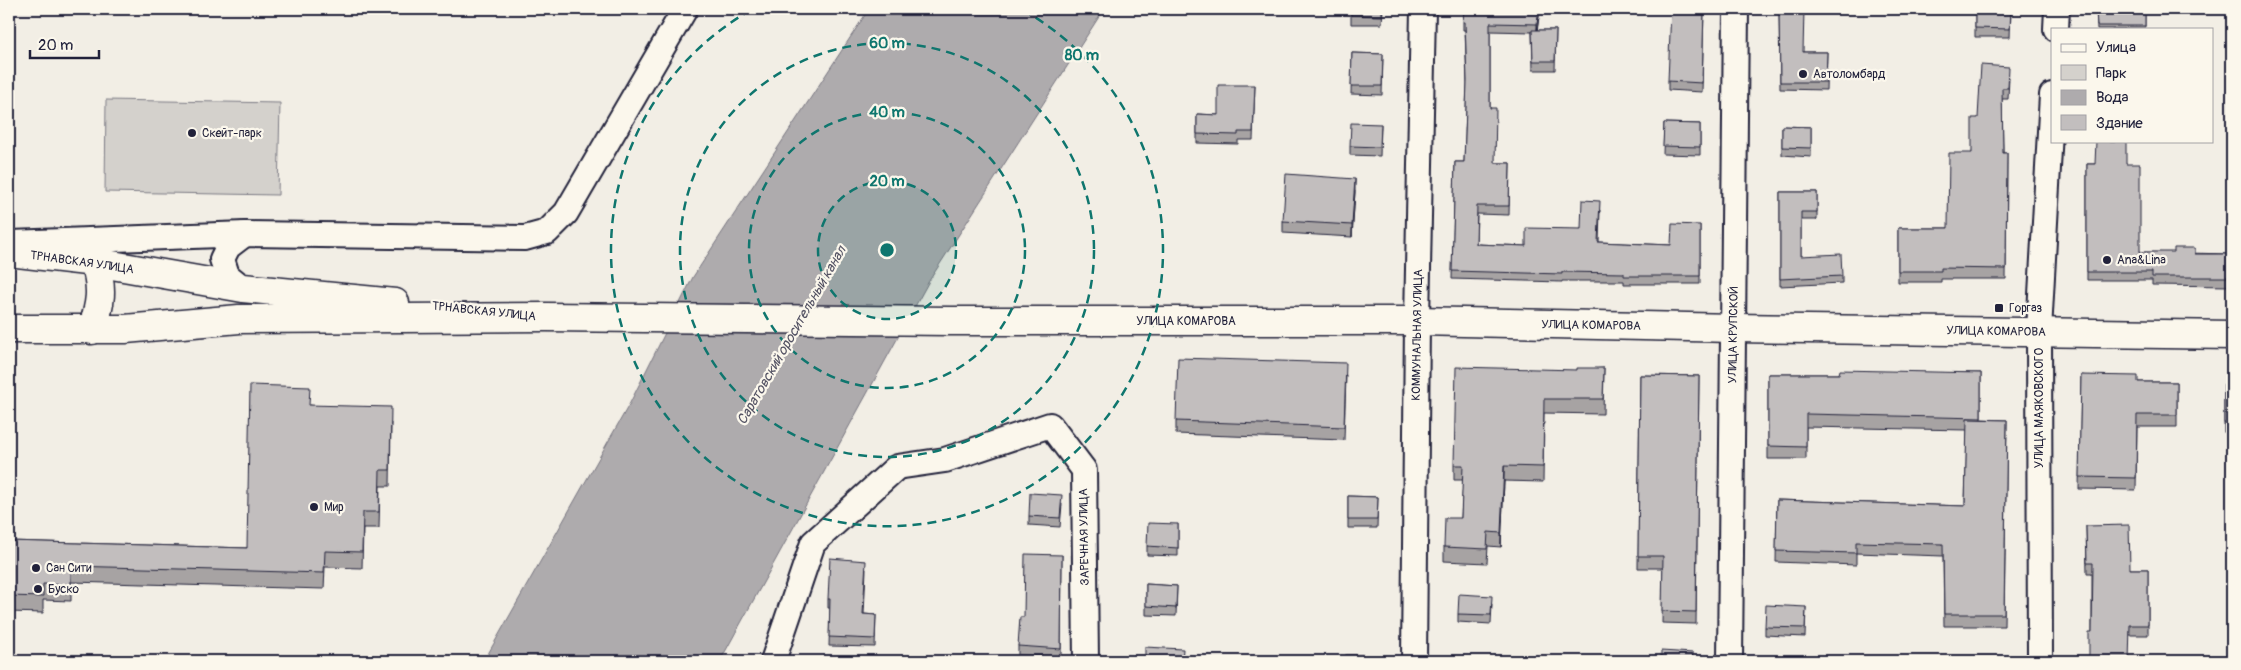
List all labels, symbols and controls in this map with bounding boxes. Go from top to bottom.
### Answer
scale bar [30,28,99,60]
legend [2051,28,2214,142]
text: 60 m [869,34,905,53]
text: 20 m [38,36,73,55]
text: Улица [2096,38,2136,57]
text: 80 m [1065,46,1099,65]
text: Парк [2096,64,2127,83]
place label: Автоломбард [1813,67,1886,82]
marker: Автоломбард [1797,68,1809,80]
text: Вода [2096,88,2129,107]
text: 40 m [869,103,905,122]
text: Здание [2096,114,2143,133]
place label: Скейт-парк [202,126,262,141]
marker: Скейт-парк [186,127,198,139]
text: 20 m [869,172,905,191]
centre of rings [878,241,896,259]
water label: Саратовский оросительный канал [733,242,850,427]
street label: ТРНАВСКАЯ УЛИЦА [29,248,135,277]
place label: Ana&Lina [2117,253,2166,268]
marker: Ana&Lina [2101,254,2113,266]
street label: КОММУНАЛЬНАЯ УЛИЦА [1409,269,1426,401]
street label: УЛИЦА КРУПСКОЙ [1725,286,1742,384]
street label: ТРНАВСКАЯ УЛИЦА [431,299,537,324]
place label: Горгаз [2009,301,2043,316]
marker: Горгаз [1993,302,2005,314]
street label: УЛИЦА КОМАРОВА [1136,314,1236,329]
street label: УЛИЦА КОМАРОВА [1541,317,1641,334]
street label: УЛИЦА КОМАРОВА [1946,323,2046,340]
street label: УЛИЦА МАЯКОВСКОГО [2032,347,2047,468]
street label: ЗАРЕЧНАЯ УЛИЦА [1076,488,1093,586]
place label: Мир [324,500,344,515]
marker: Мир [308,501,320,513]
place label: Сан Сити [46,561,92,576]
marker: Сан Сити [30,562,42,574]
place label: Буско [48,582,80,597]
marker: Буско [32,583,44,595]

